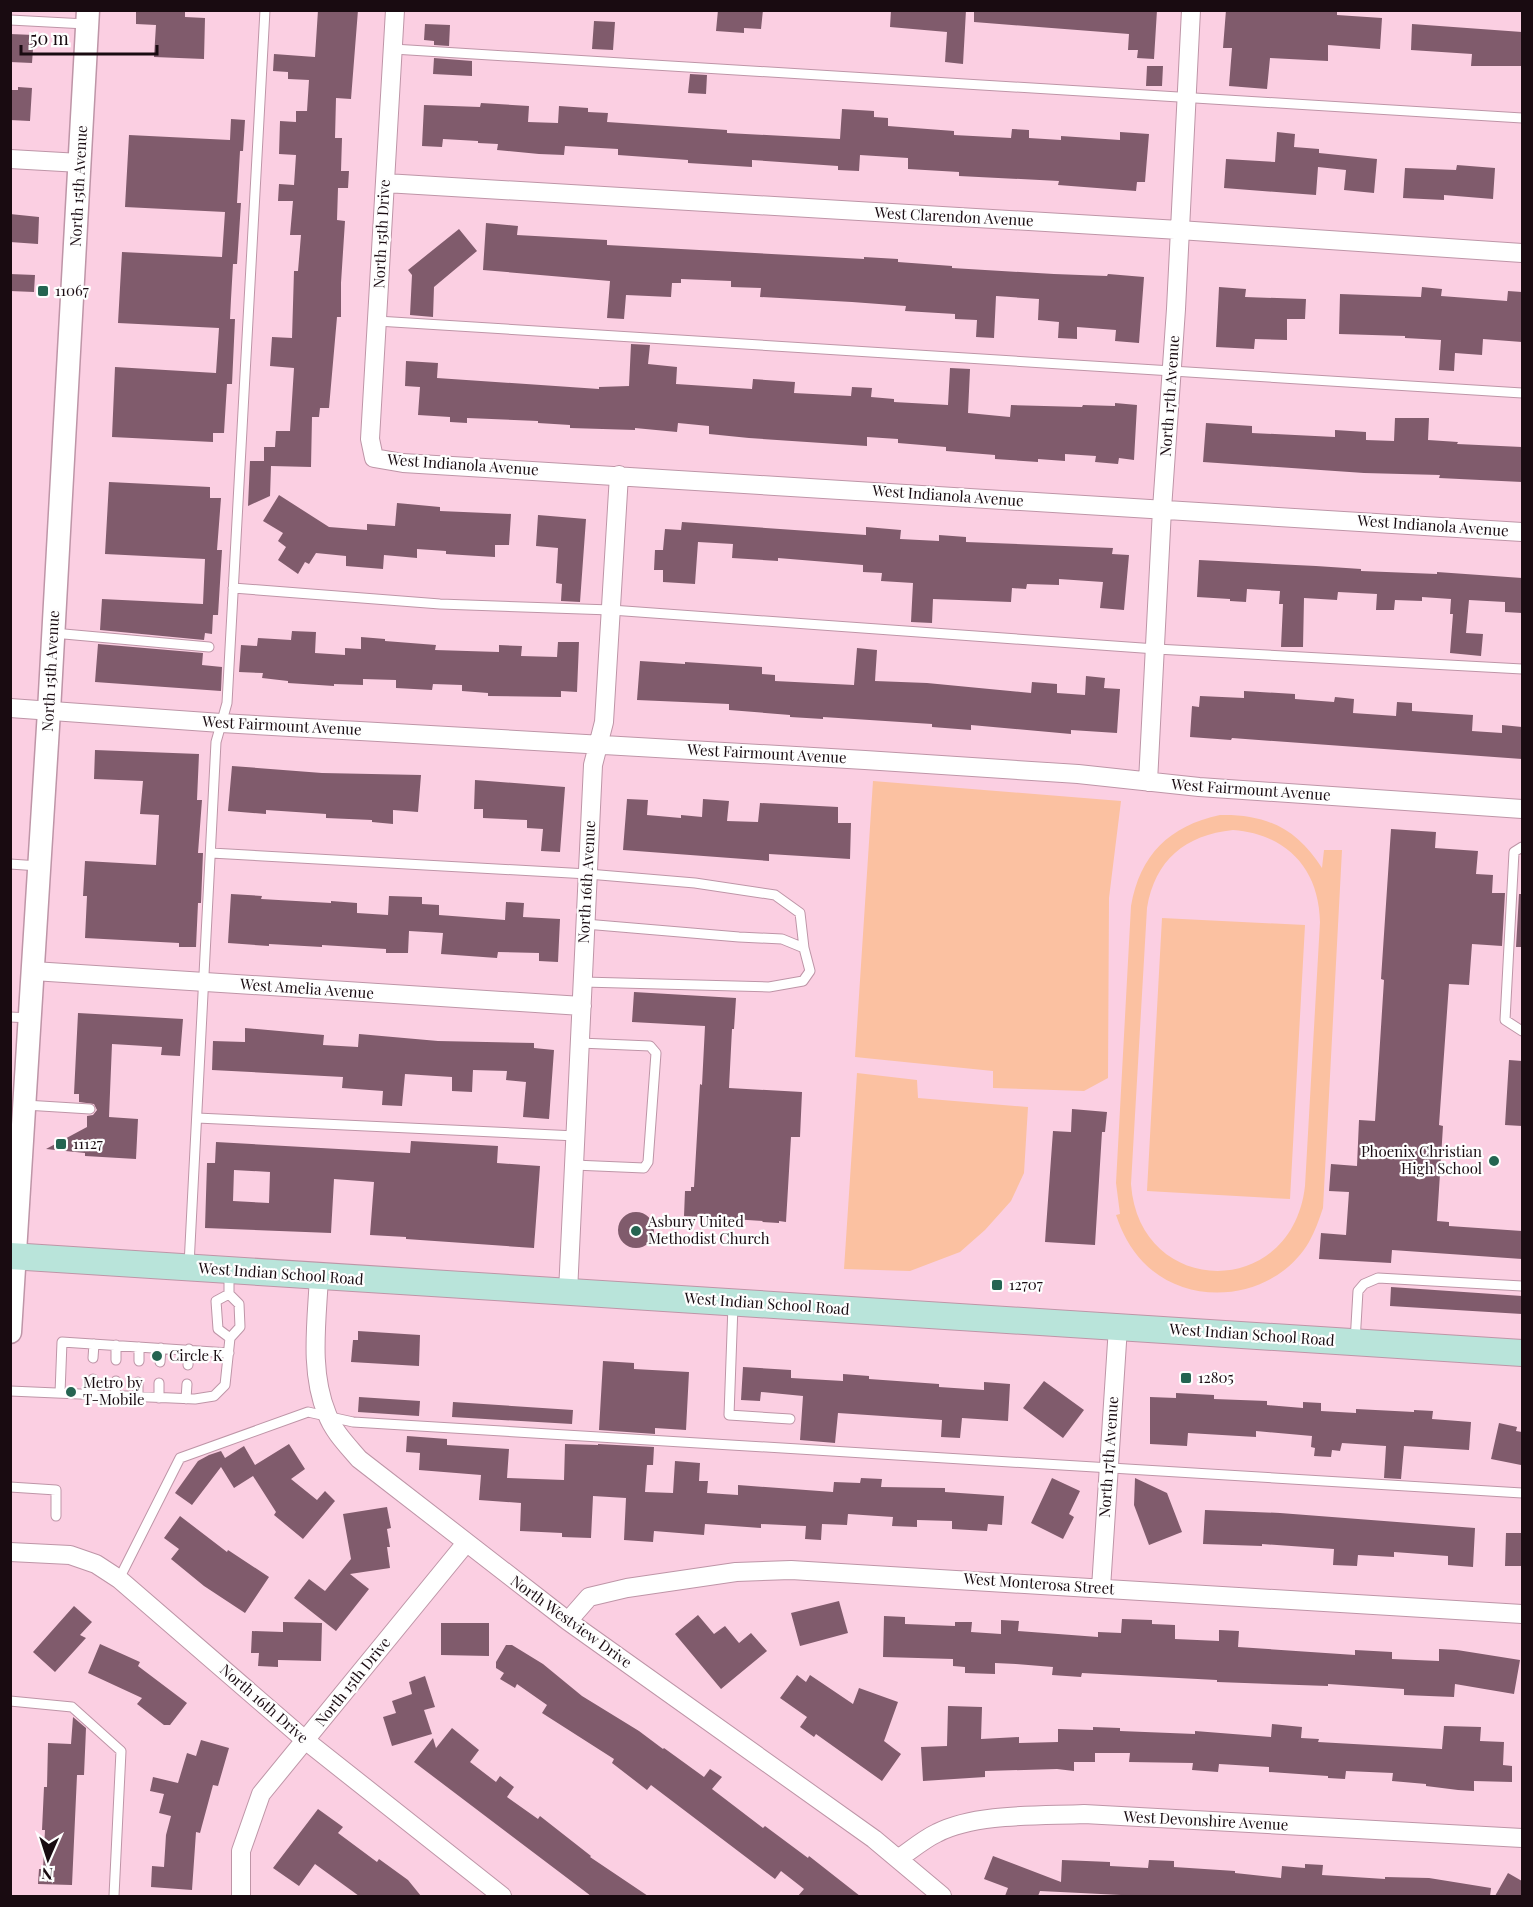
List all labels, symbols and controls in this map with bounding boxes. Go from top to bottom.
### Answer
scale bar [21,18,158,56]
text: 50 m [30,26,69,50]
street label: North 15th Avenue [65,125,91,247]
street label: North 15th Drive [368,179,394,289]
street label: West Clarendon Avenue [873,202,1034,230]
place label: 11067 [55,280,89,300]
marker: 11067 [36,284,50,298]
street label: North 17th Avenue [1155,335,1183,457]
street label: West Indianola Avenue [386,449,539,479]
street label: West Indianola Avenue [871,480,1024,510]
street label: West Indianola Avenue [1356,510,1509,540]
street label: North 15th Avenue [37,610,63,732]
street label: West Fairmount Avenue [201,711,362,739]
street label: West Fairmount Avenue [686,739,847,767]
street label: West Fairmount Avenue [1170,773,1331,805]
street label: North 16th Avenue [573,820,599,944]
street label: West Amelia Avenue [238,973,375,1003]
place label: 11127 [73,1133,103,1153]
marker: 11127 [54,1137,68,1151]
place label: Phoenix Christian High School [1361,1141,1482,1178]
marker: Phoenix Christian High School [1487,1154,1501,1168]
place label: Asbury United Methodist Church [647,1211,770,1248]
marker: Asbury United Methodist Church [629,1224,643,1238]
street label: West Indian School Road [197,1257,365,1289]
place label: 12707 [1009,1274,1043,1294]
marker: 12707 [990,1278,1004,1292]
street label: West Indian School Road [683,1287,851,1319]
street label: West Indian School Road [1168,1318,1336,1350]
place label: Circle K [169,1345,223,1365]
marker: Circle K [150,1349,164,1363]
place label: 12805 [1198,1367,1234,1387]
marker: 12805 [1179,1371,1193,1385]
place label: Metro by T-Mobile [83,1372,145,1409]
marker: Metro by T-Mobile [64,1385,78,1399]
street label: North 17th Avenue [1094,1396,1122,1518]
street label: West Monterosa Street [962,1568,1116,1598]
street label: North Westview Drive [507,1570,636,1672]
street label: North 15th Drive [310,1633,394,1730]
street label: North 16th Drive [216,1659,313,1747]
street label: West Devonshire Avenue [1122,1806,1289,1834]
north arrow [18,1829,78,1889]
text: N [40,1864,54,1885]

